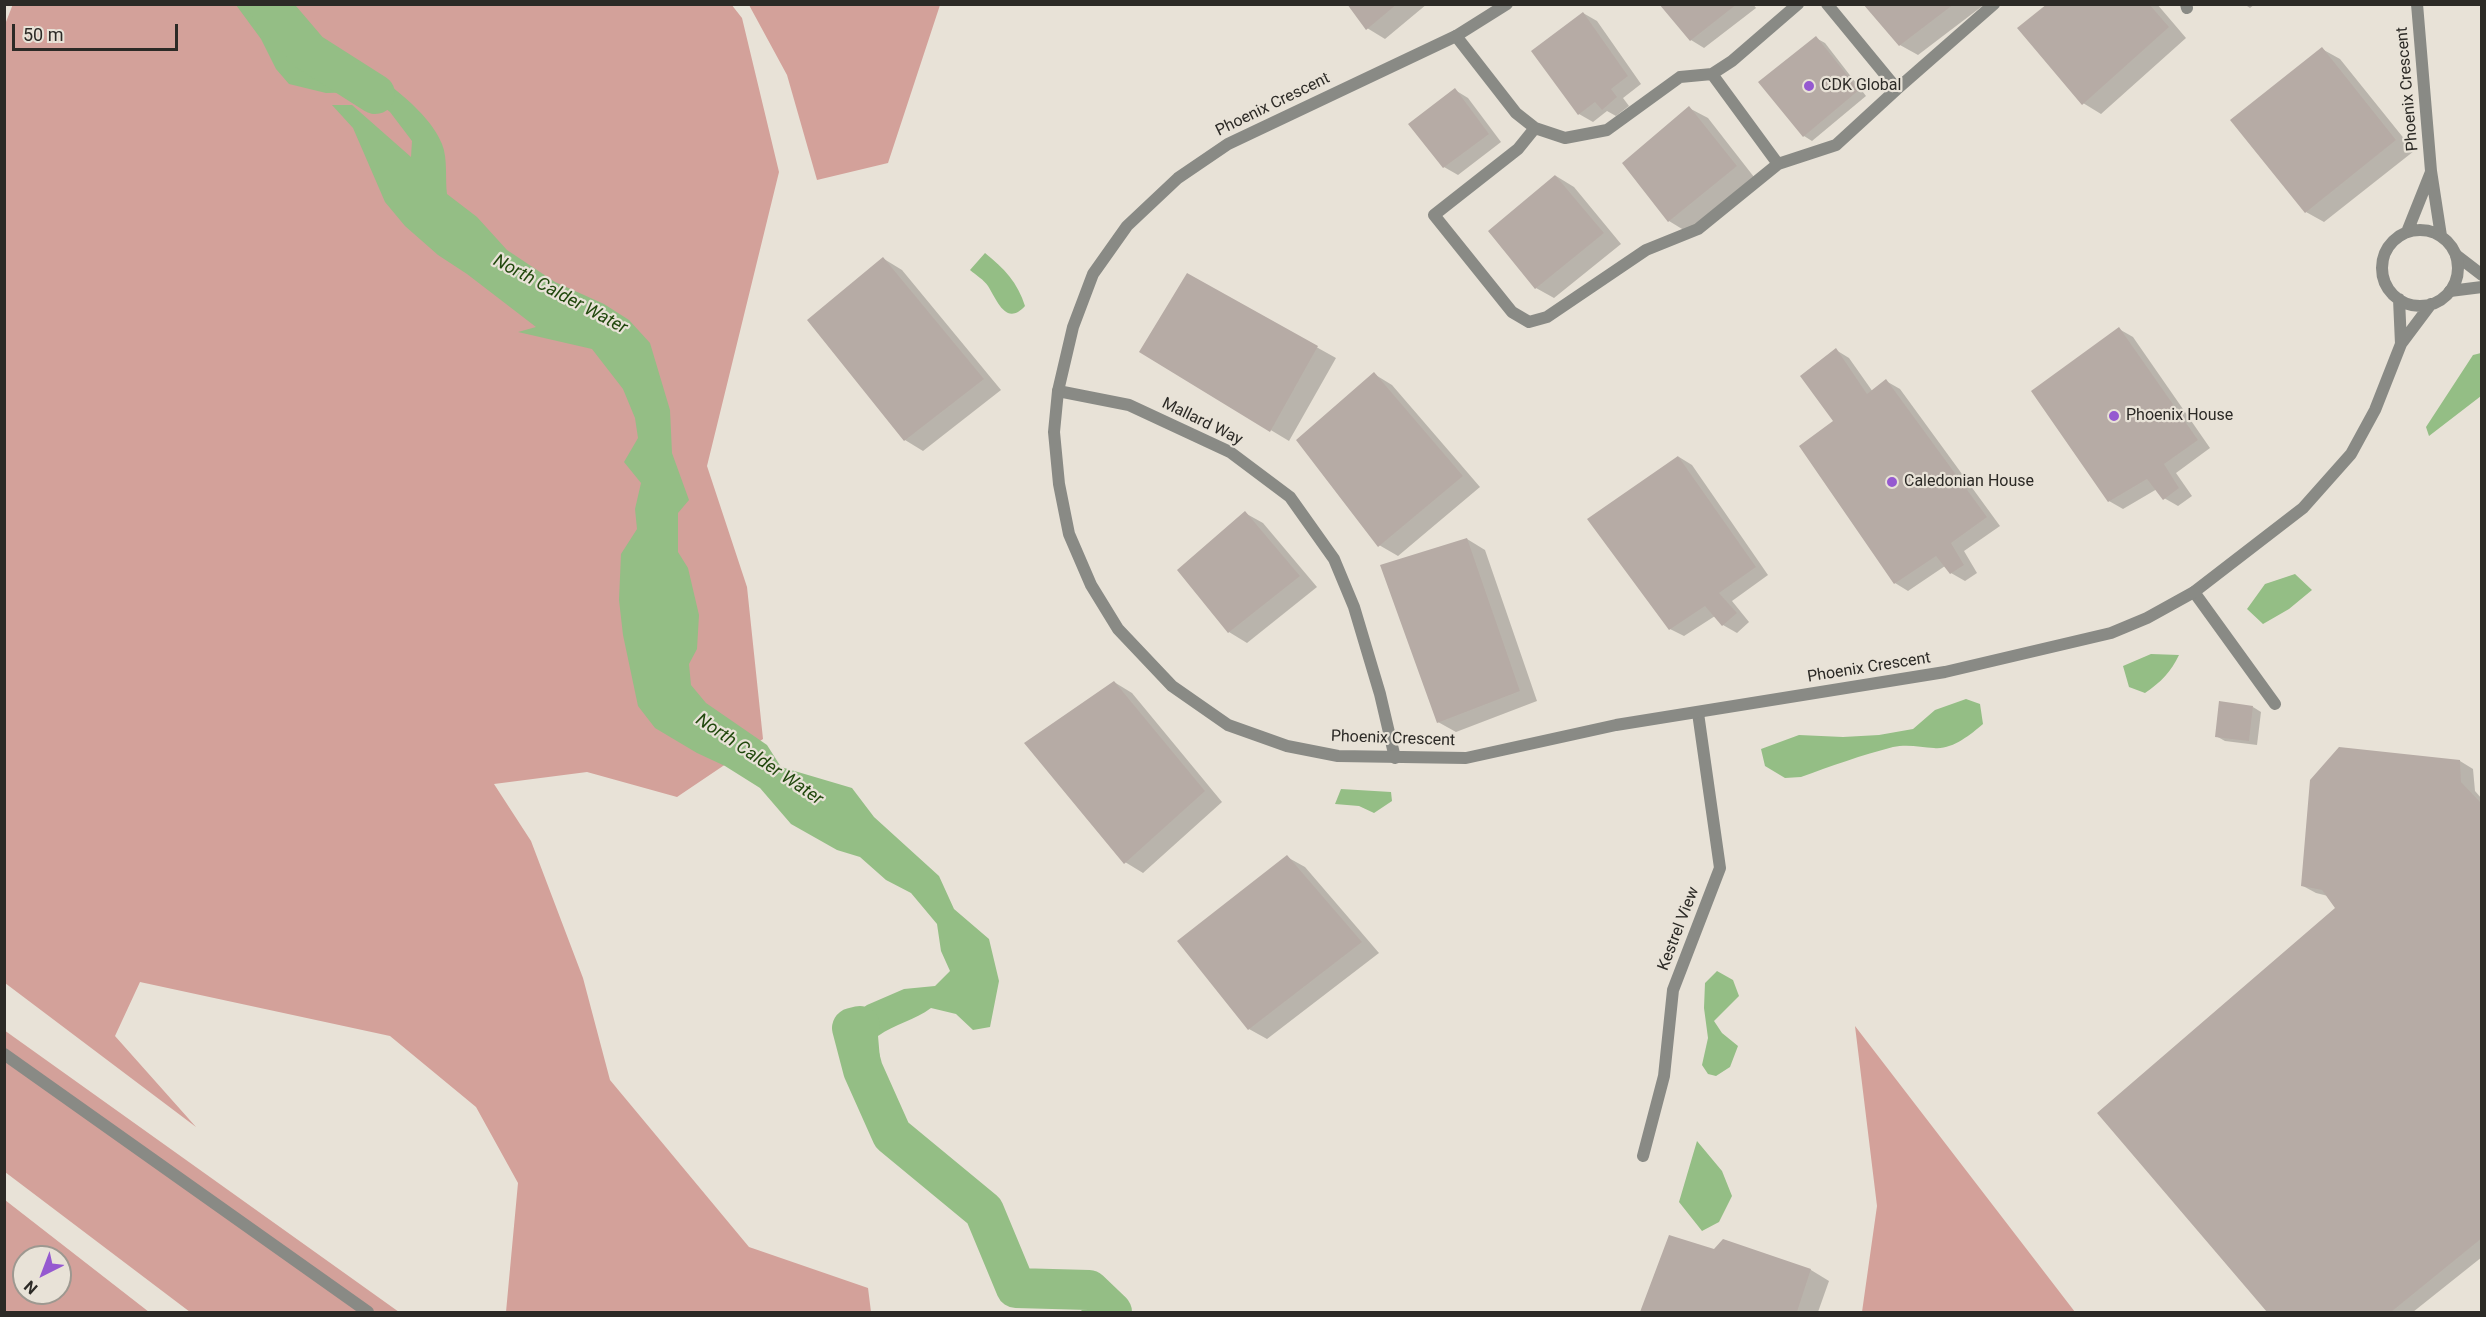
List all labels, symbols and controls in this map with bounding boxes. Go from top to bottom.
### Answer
scale bar [15,12,182,50]
text: 50 m [23,24,63,45]
street label: Phoenix Crescent [2393,26,2423,152]
street label: Phoenix Crescent [1213,69,1333,141]
place label: CDK Global [1821,76,1901,96]
marker: CDK Global [1802,79,1816,93]
water label: North Calder Water [489,251,631,339]
street label: Mallard Way [1158,394,1246,450]
place label: Phoenix House [2126,406,2233,426]
marker: Phoenix House [2107,409,2121,423]
place label: Caledonian House [1904,472,2034,492]
marker: Caledonian House [1885,475,1899,489]
street label: Phoenix Crescent [1806,649,1932,687]
water label: North Calder Water [691,709,827,811]
street label: Phoenix Crescent [1330,727,1456,751]
street label: Kestrel View [1654,884,1704,974]
north arrow [12,1245,72,1305]
text: N [20,1276,42,1298]

